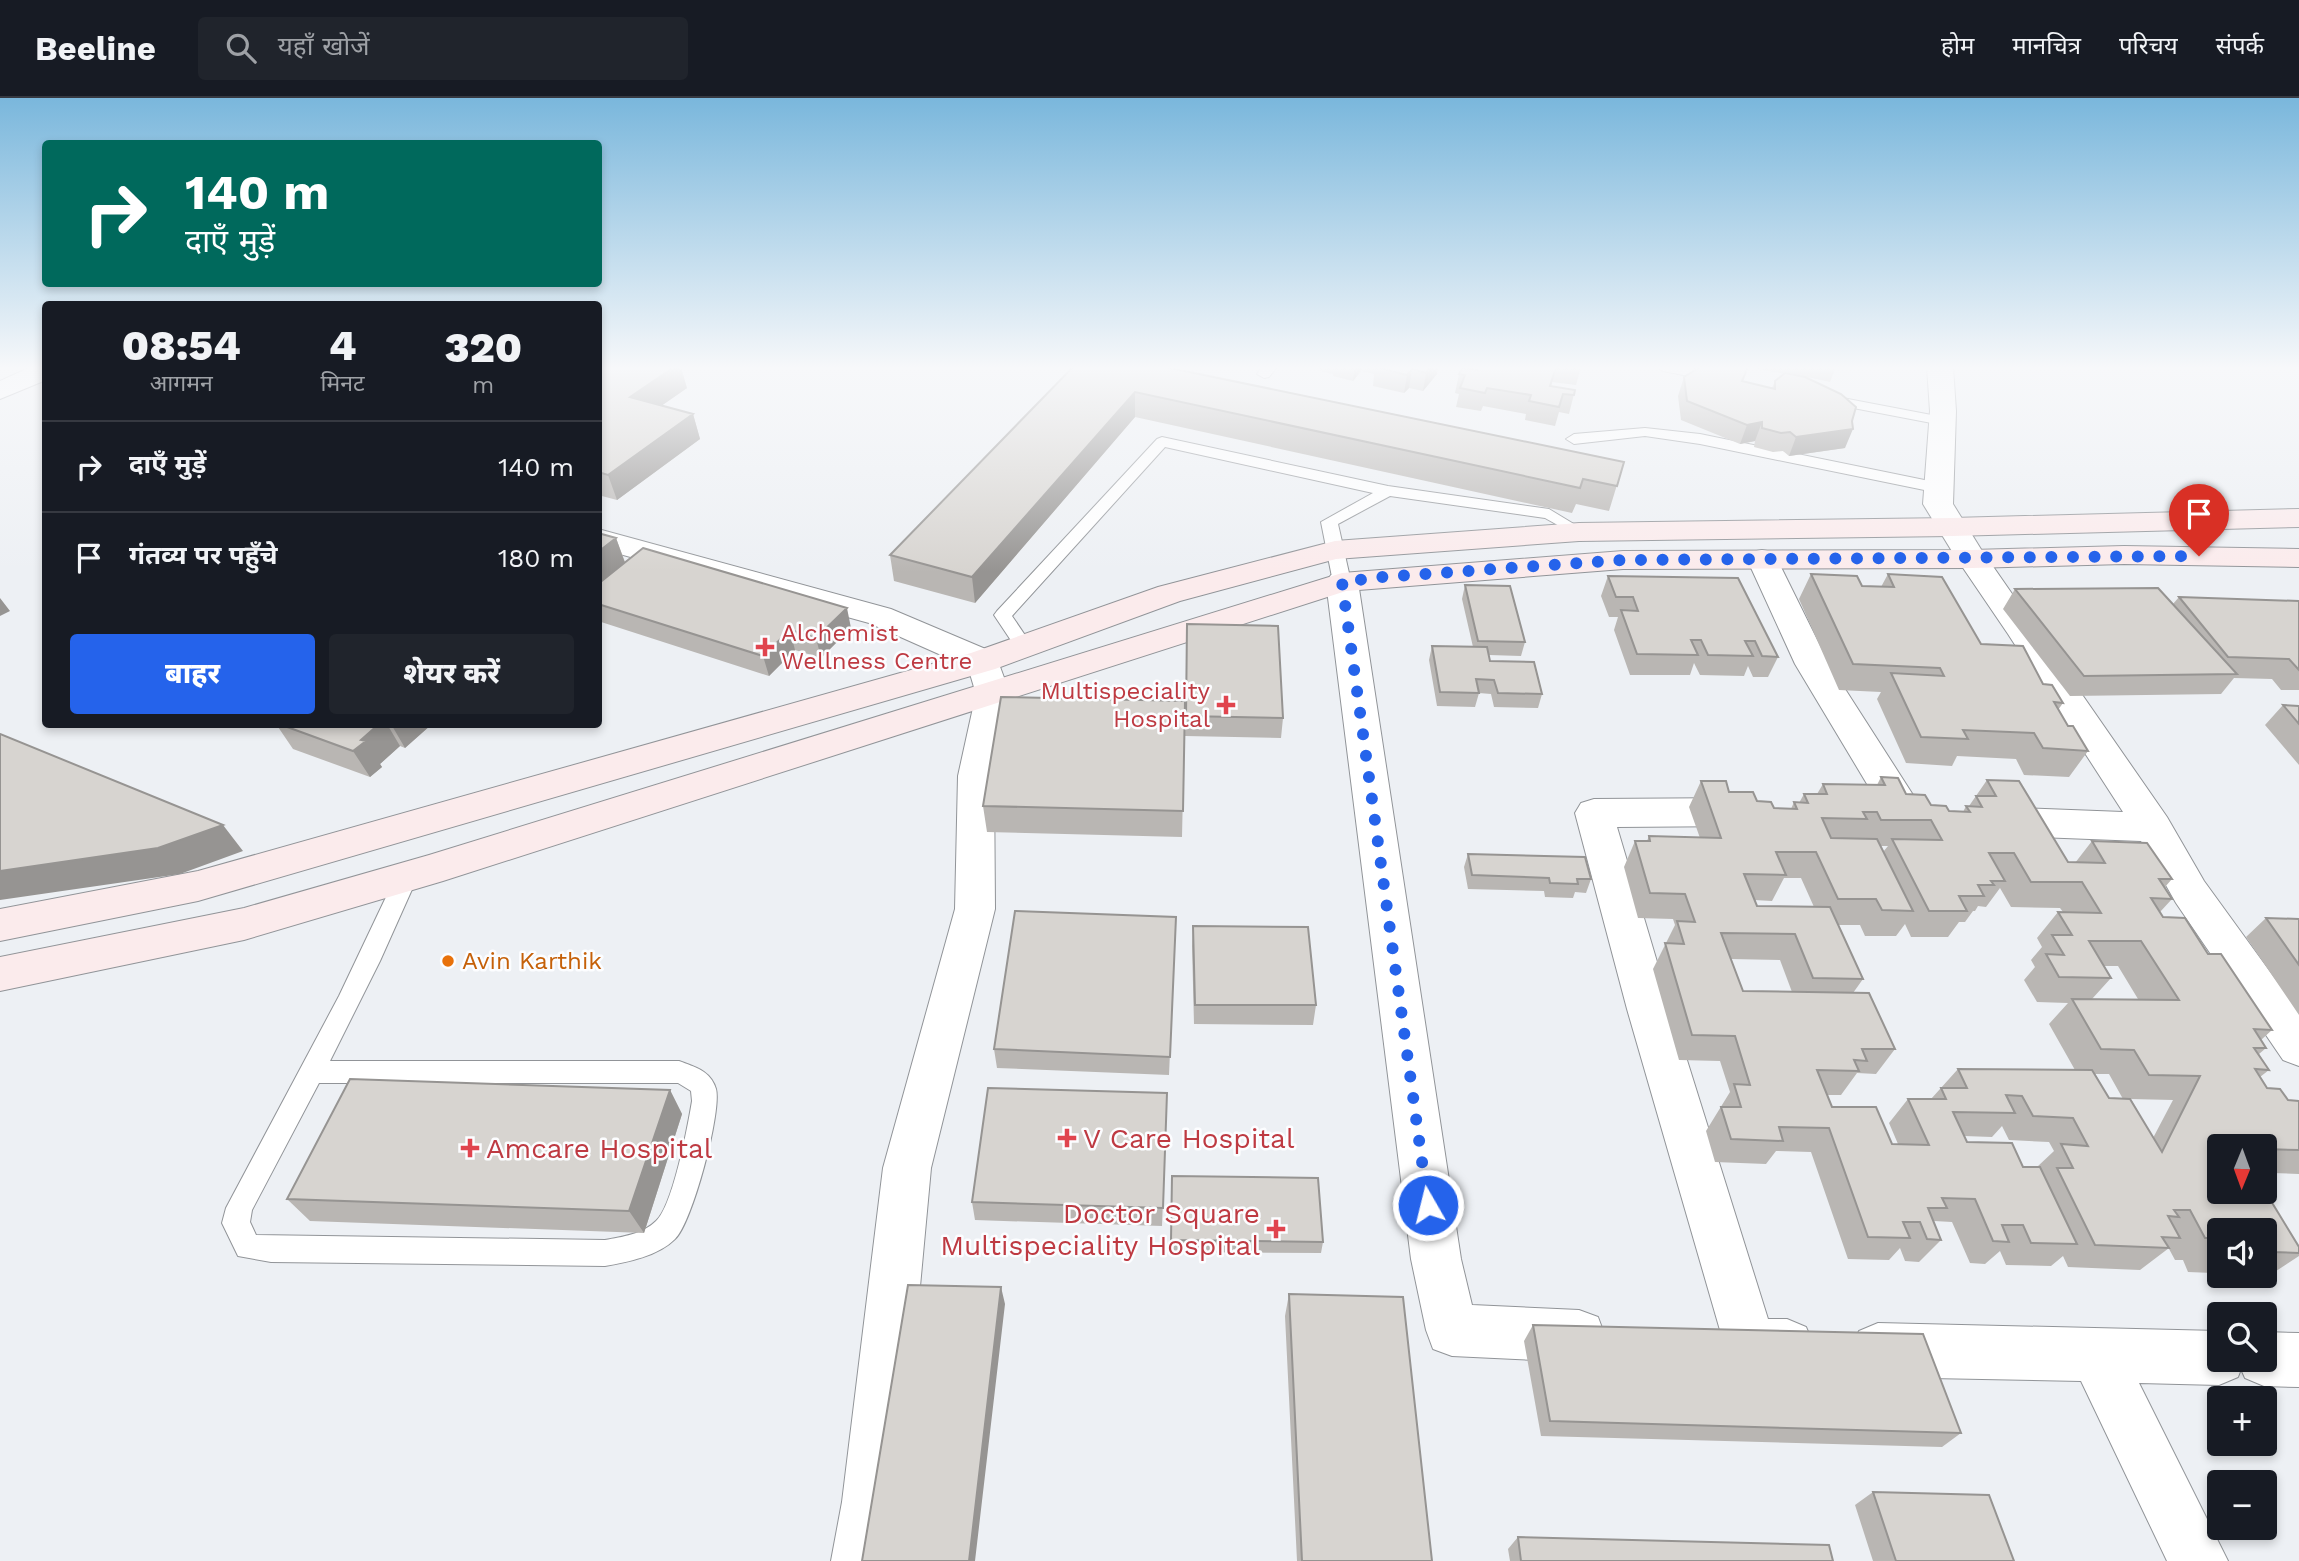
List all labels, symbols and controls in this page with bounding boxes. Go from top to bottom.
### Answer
search box [198,17,688,80]
text: Beeline [35,29,156,68]
icon: search [222,29,260,67]
text: यहाँ खोजें [278,31,370,61]
text: होम [1941,32,1974,60]
text: मानचित्र [2012,32,2081,60]
text: परिचय [2119,32,2178,60]
text: संपर्क [2216,32,2264,60]
text: 140 m [185,163,329,221]
icon: right [70,168,161,259]
text: दाएँ मुड़ें [185,222,275,260]
text: 08:54 [122,321,241,370]
text: 4 [329,321,356,370]
text: 320 [444,323,522,372]
text: आगमन [150,370,213,397]
text: मिनट [321,370,365,397]
text: m [472,372,494,399]
icon: right [70,448,108,486]
text: दाएँ मुड़ें [129,449,206,479]
text: 140 m [498,452,574,482]
pin [2169,484,2229,556]
icon: arrive [2180,495,2218,533]
icon: arrive [70,539,108,577]
text: गंतव्य पर पहुँचे [129,540,278,570]
text: 180 m [498,543,574,573]
place label: Alchemist Wellness Centre [781,619,972,675]
button: बाहर [70,634,315,714]
button: शेयर करें [329,634,574,714]
marker: Alchemist Wellness Centre [755,637,775,657]
place label: Multispeciality Hospital [1040,677,1211,733]
marker: Multispeciality Hospital [1216,695,1236,715]
place label: Avin Karthik [462,947,602,975]
marker: Avin Karthik [440,953,456,969]
place label: V Care Hospital [1083,1122,1295,1155]
marker: V Care Hospital [1057,1128,1077,1148]
place label: Amcare Hospital [486,1132,713,1165]
north arrow [2207,1134,2277,1204]
map controls [2207,1134,2277,1540]
marker: Amcare Hospital [460,1138,480,1158]
position arrow [1391,1168,1465,1242]
place label: Doctor Square Multispeciality Hospital [940,1197,1260,1262]
button: sound [2207,1218,2277,1288]
marker: Doctor Square Multispeciality Hospital [1266,1219,1286,1239]
button: search [2207,1302,2277,1372]
button: + [2207,1386,2277,1456]
button: − [2207,1470,2277,1540]

